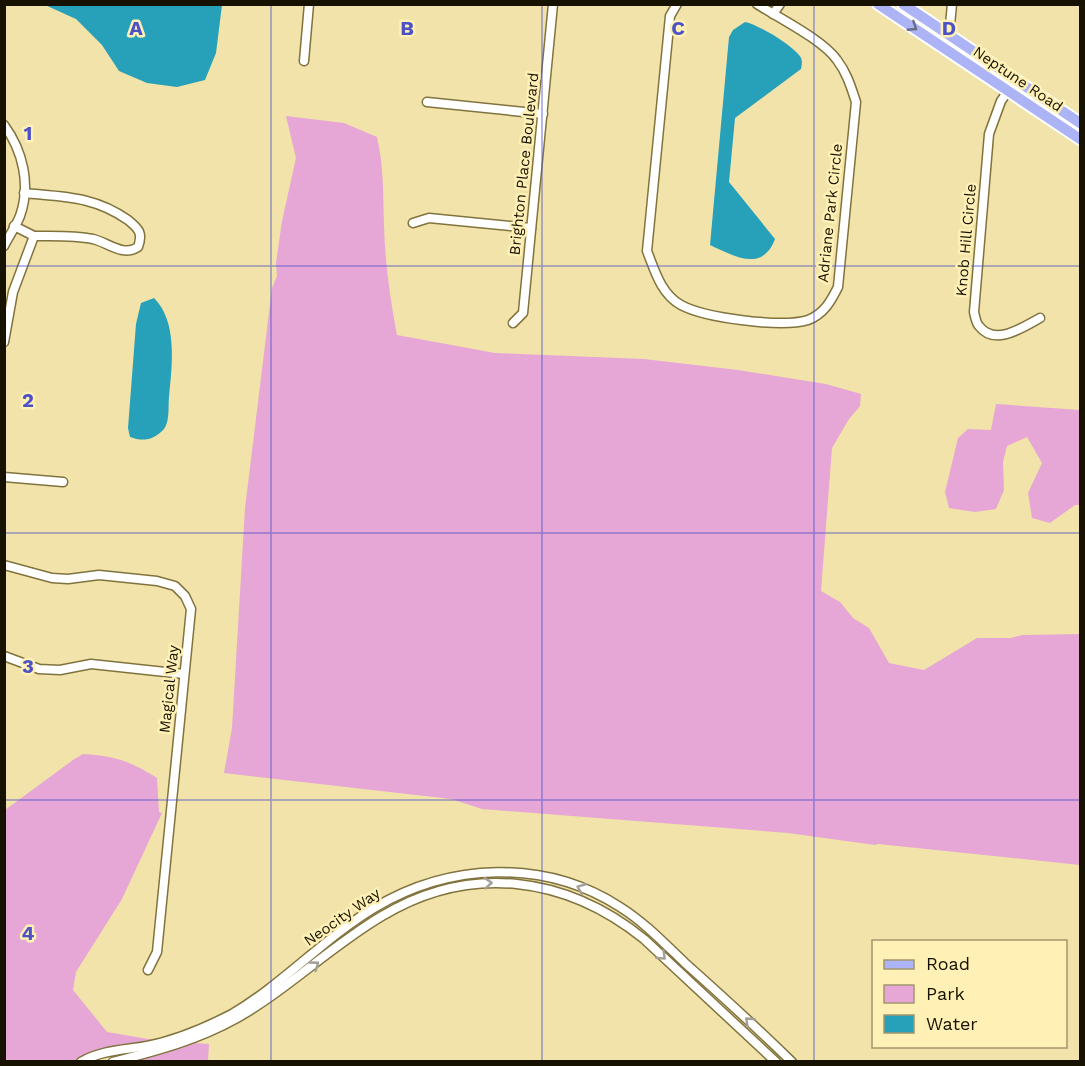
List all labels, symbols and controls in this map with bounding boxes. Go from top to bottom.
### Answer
text: A [129,16,143,40]
text: B [400,16,414,40]
text: C [671,16,685,40]
text: D [942,16,956,40]
one-way arrow [906,20,917,31]
street label: Neptune Road [970,42,1066,116]
street label: Brighton Place Boulevard [505,72,543,256]
text: 1 [24,121,32,145]
street label: Adriane Park Circle [814,143,846,283]
street label: Knob Hill Circle [952,183,980,297]
text: 2 [22,388,34,412]
street label: Magical Way [155,644,183,734]
text: 3 [22,654,34,678]
one-way arrow [483,877,492,890]
one-way arrow [576,883,587,895]
street label: Neocity Way [300,884,384,950]
text: 4 [22,921,35,945]
legend [872,940,1067,1048]
one-way arrow [655,949,666,960]
text: Road [926,953,970,974]
one-way arrow [308,961,319,972]
text: Park [926,983,965,1004]
text: Water [926,1013,978,1034]
one-way arrow [746,1018,757,1029]

